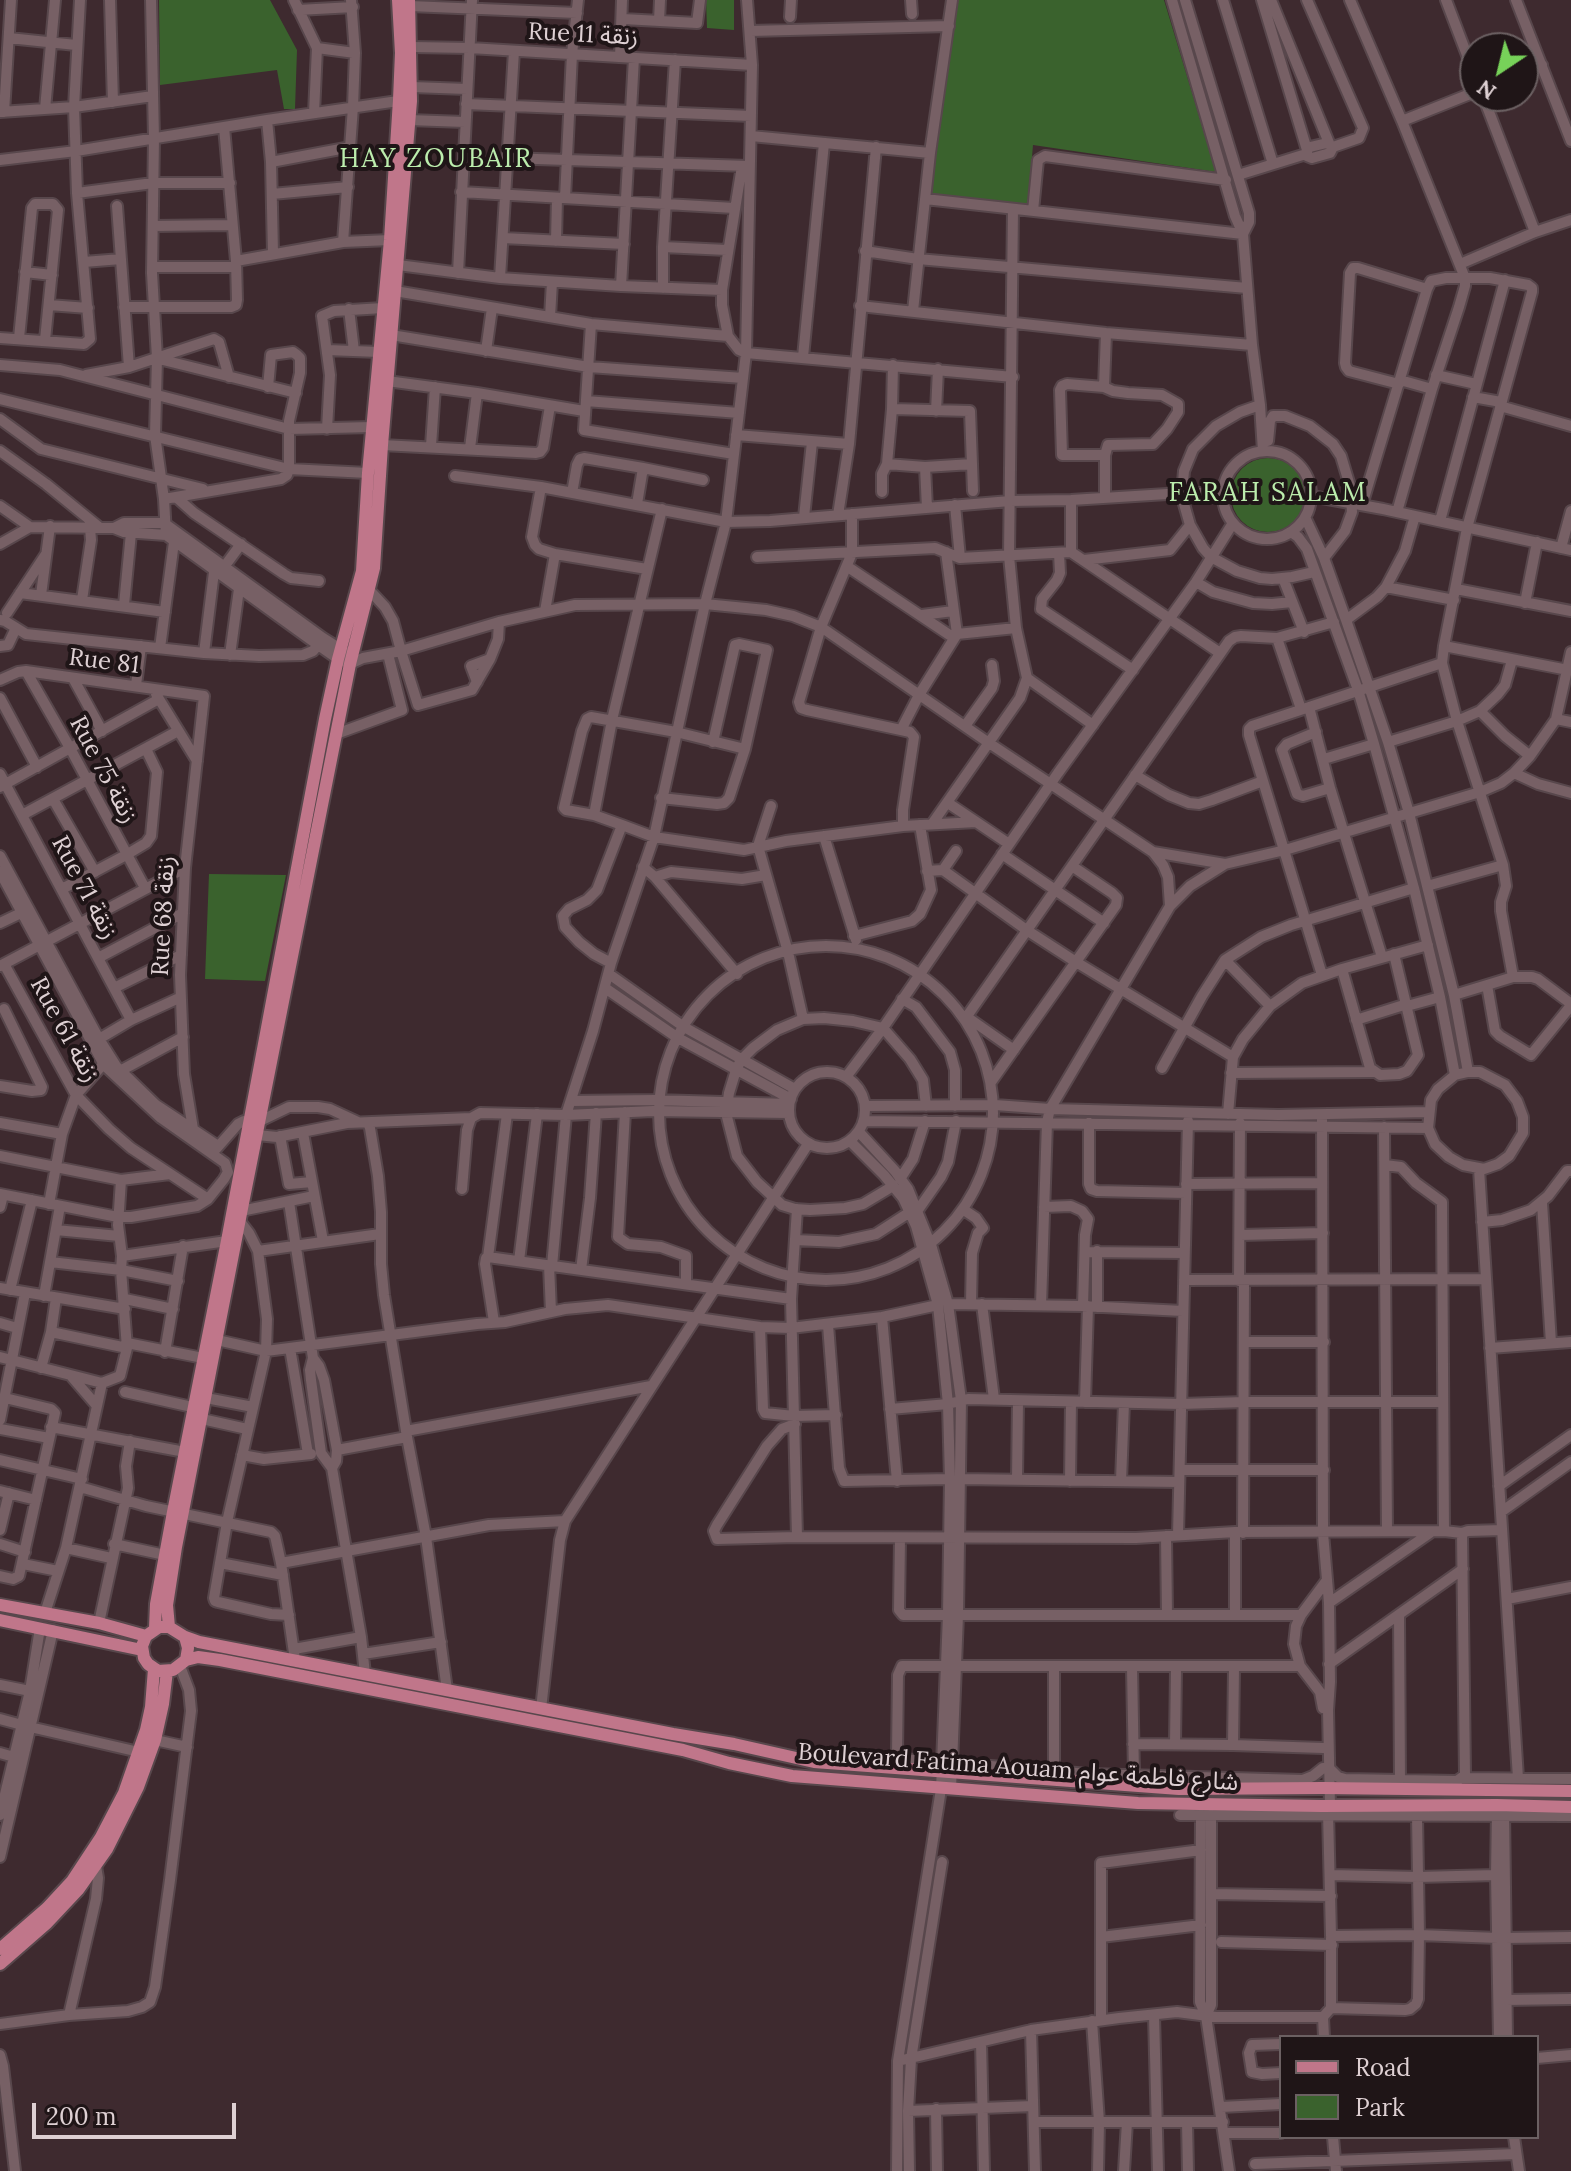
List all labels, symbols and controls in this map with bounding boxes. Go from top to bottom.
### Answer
street label: Rue 11 زنقة [527,18,639,52]
north arrow [1459,32,1539,112]
text: N [1471,74,1501,106]
district label: HAY ZOUBAIR [339,144,533,176]
district label: FARAH SALAM [1168,478,1368,510]
street label: Rue 81 [67,643,141,681]
street label: Rue 75 زنقة [63,711,143,829]
street label: Rue 71 زنقة [45,831,123,945]
street label: Rue 68 زنقة [146,855,182,977]
street label: Rue 61 زنقة [23,972,105,1088]
street label: Boulevard Fatima Aouam شارع فاطمة عوام [797,1738,1239,1798]
legend [1279,2035,1539,2139]
text: Road [1355,2052,1411,2083]
scale bar [36,2087,240,2137]
text: Park [1355,2092,1405,2123]
text: 200 m [46,2101,116,2132]

